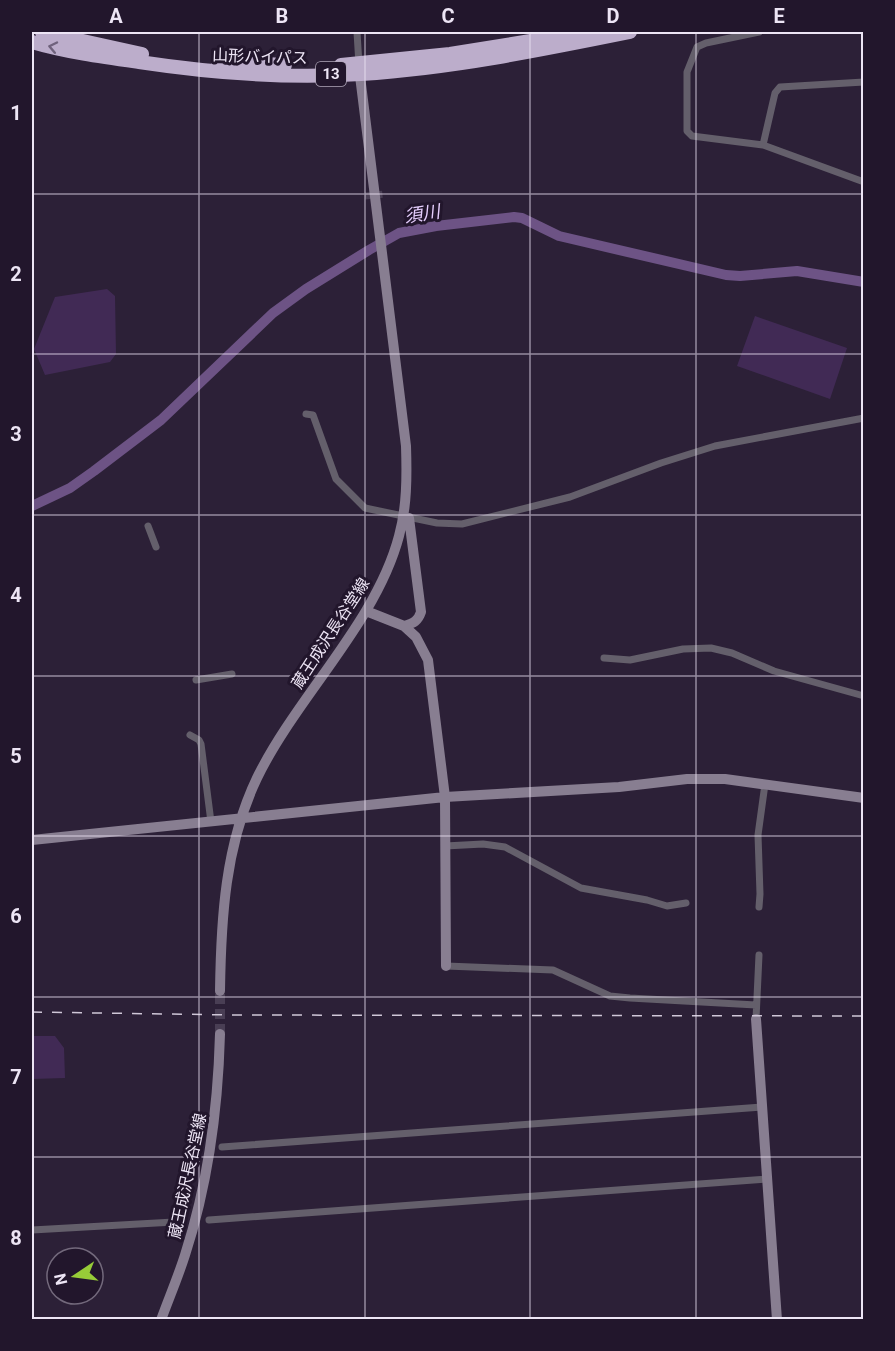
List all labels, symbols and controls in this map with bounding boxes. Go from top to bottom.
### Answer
text: A [109,4,123,28]
text: B [276,4,288,28]
text: C [441,4,455,28]
text: D [607,4,620,28]
text: E [773,4,785,28]
one-way arrow [48,42,58,55]
street label: 山形バイパス [212,45,308,68]
road number: 13 [316,62,346,86]
text: 1 [10,101,22,125]
water label: 須川 [403,200,443,227]
text: 2 [10,262,22,286]
text: 3 [10,422,22,446]
street label: 蔵王成沢長谷堂線 [288,574,373,692]
text: 4 [10,583,22,607]
text: 5 [10,744,22,768]
text: 6 [10,904,22,928]
text: 7 [10,1065,22,1089]
street label: 蔵王成沢長谷堂線 [165,1112,210,1241]
text: 8 [10,1226,22,1250]
north arrow [45,1246,105,1306]
text: N [50,1272,71,1287]

